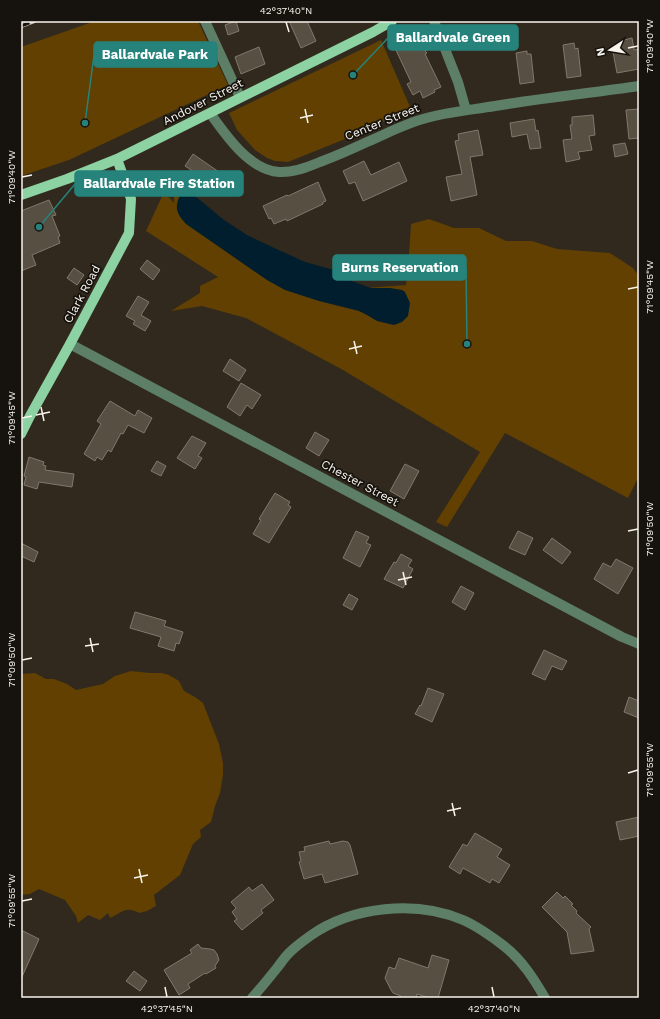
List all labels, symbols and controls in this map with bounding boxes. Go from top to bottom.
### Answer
text: 42°37'40"N [260,5,312,16]
text: 71°09'40"W [644,19,655,73]
callout: Ballardvale Green [388,25,518,50]
text: Ballardvale Green [396,30,510,45]
north arrow [590,30,630,70]
callout: Ballardvale Park [94,42,217,67]
text: Ballardvale Park [102,47,209,62]
text: N [594,47,608,57]
street label: Andover Street [161,76,245,128]
street label: Center Street [343,101,421,143]
text: 71°09'40"W [6,150,17,204]
callout: Ballardvale Fire Station [75,171,243,196]
text: Ballardvale Fire Station [83,176,235,191]
callout: Burns Reservation [333,255,466,280]
text: Burns Reservation [341,260,459,275]
text: 71°09'45"W [644,260,655,314]
street label: Clark Road [61,263,103,325]
text: 71°09'45"W [6,391,17,445]
street label: Chester Street [319,457,401,509]
text: 71°09'50"W [644,501,655,556]
text: 71°09'50"W [6,632,17,687]
text: 71°09'55"W [644,743,655,797]
text: 71°09'55"W [6,874,17,928]
text: 42°37'45"N [141,1003,193,1014]
text: 42°37'40"N [468,1003,520,1014]

